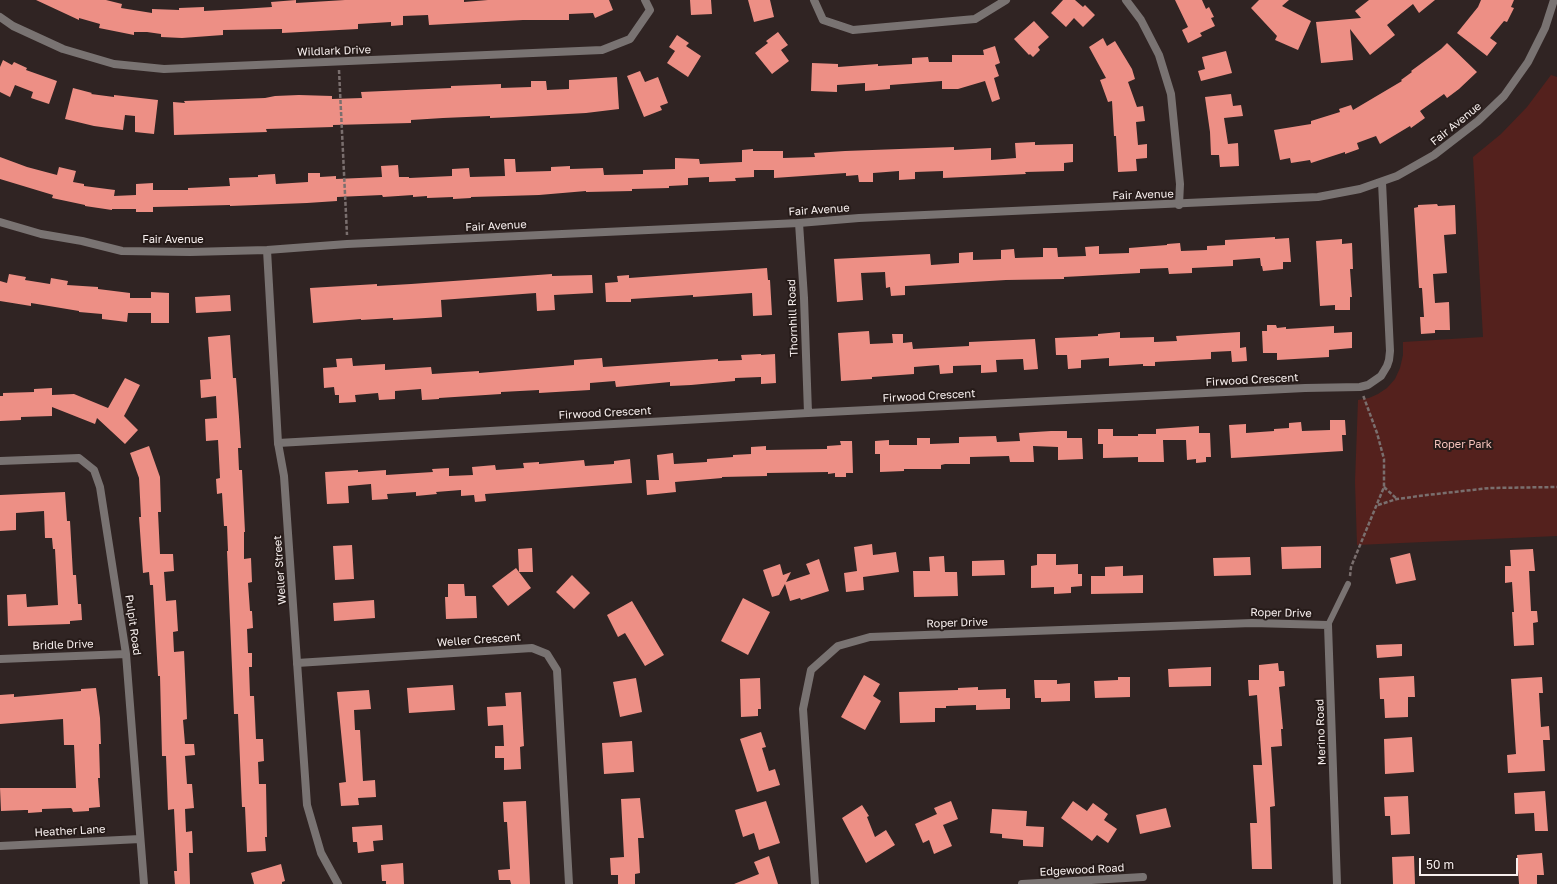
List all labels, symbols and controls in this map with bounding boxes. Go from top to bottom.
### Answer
street label: Wildlark Drive [297,43,371,59]
street label: Fair Avenue [1428,100,1484,148]
street label: Fair Avenue [1112,187,1174,203]
street label: Fair Avenue [788,201,850,219]
street label: Fair Avenue [465,218,527,234]
street label: Fair Avenue [142,233,204,247]
street label: Thornhill Road [785,279,801,357]
street label: Firwood Crescent [1205,371,1299,389]
street label: Firwood Crescent [882,387,976,405]
street label: Firwood Crescent [558,404,652,422]
park label: Roper Park [1434,438,1492,452]
street label: Weller Street [271,535,289,605]
street label: Pulpit Road [122,594,144,656]
street label: Roper Drive [1250,606,1312,620]
street label: Roper Drive [926,615,988,631]
street label: Weller Crescent [437,630,521,650]
street label: Bridle Drive [32,637,94,653]
street label: Merino Road [1313,699,1329,765]
street label: Heather Lane [34,823,106,839]
scale bar [1421,850,1520,876]
text: 50 m [1426,857,1454,872]
street label: Edgewood Road [1039,861,1125,879]

